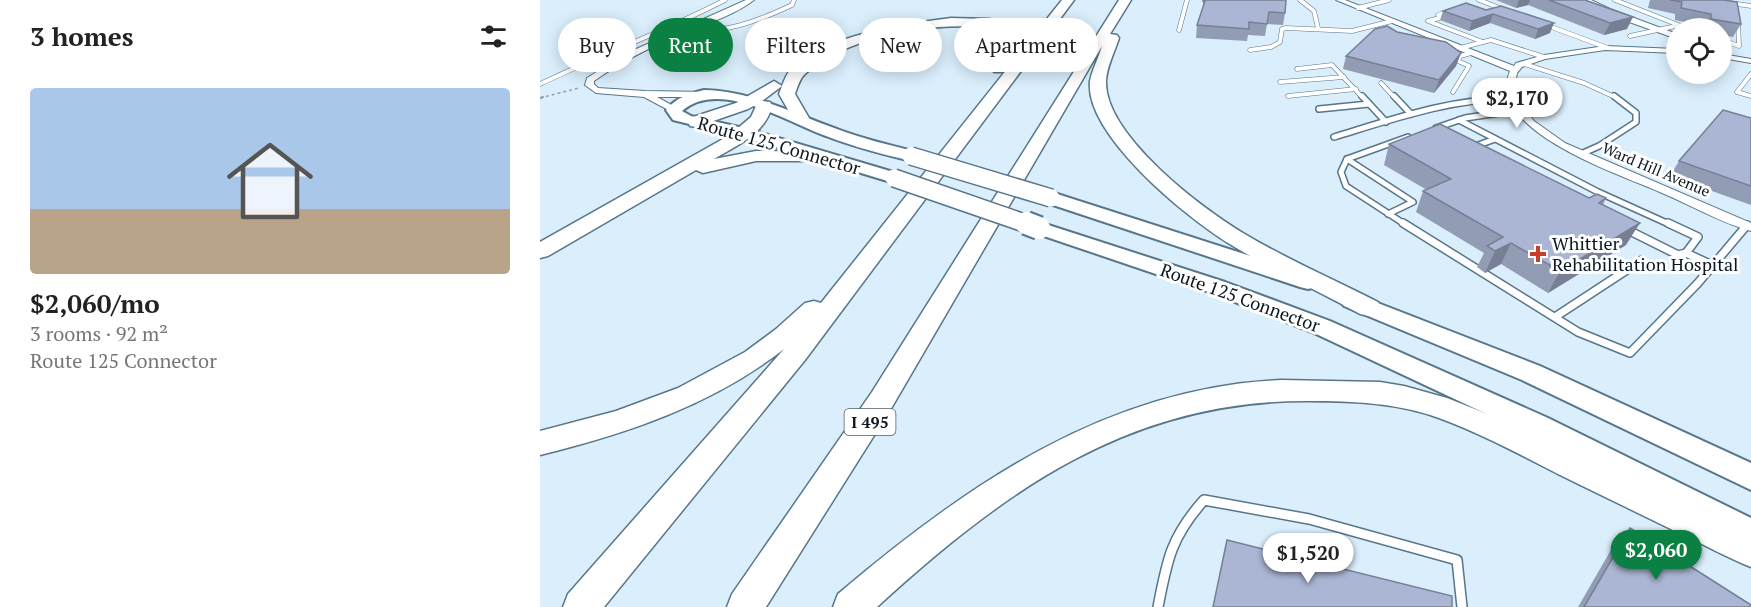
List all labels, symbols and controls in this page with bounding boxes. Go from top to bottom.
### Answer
chip: Buy [558,18,636,72]
chip: Rent [648,18,733,72]
chip: Filters [745,18,847,72]
chip: New [859,18,942,72]
chip: Apartment [954,18,1098,72]
map controls [1666,18,1732,84]
button: locate [1666,18,1732,84]
text: 3 homes [30,19,134,53]
icon: filters [477,20,510,53]
pin: $2,170 [1468,78,1566,129]
text: $2,170 [1486,84,1548,111]
street label: Route 125 Connector [695,110,863,180]
icon: home [216,127,324,235]
street label: Ward Hill Avenue [1599,137,1713,201]
place label: Whittier Rehabilitation Hospital [1552,231,1738,276]
marker: Whittier Rehabilitation Hospital [1529,245,1547,263]
street label: Route 125 Connector [1157,257,1324,337]
text: $2,060/mo [30,286,160,320]
text: 3 rooms · 92 m² [30,320,168,347]
text: Route 125 Connector [30,347,217,374]
road number: I 495 [844,409,896,435]
pin: $2,060 [1607,530,1705,581]
pin: $1,520 [1259,533,1357,584]
text: $2,060 [1625,536,1687,563]
text: $1,520 [1277,539,1339,566]

